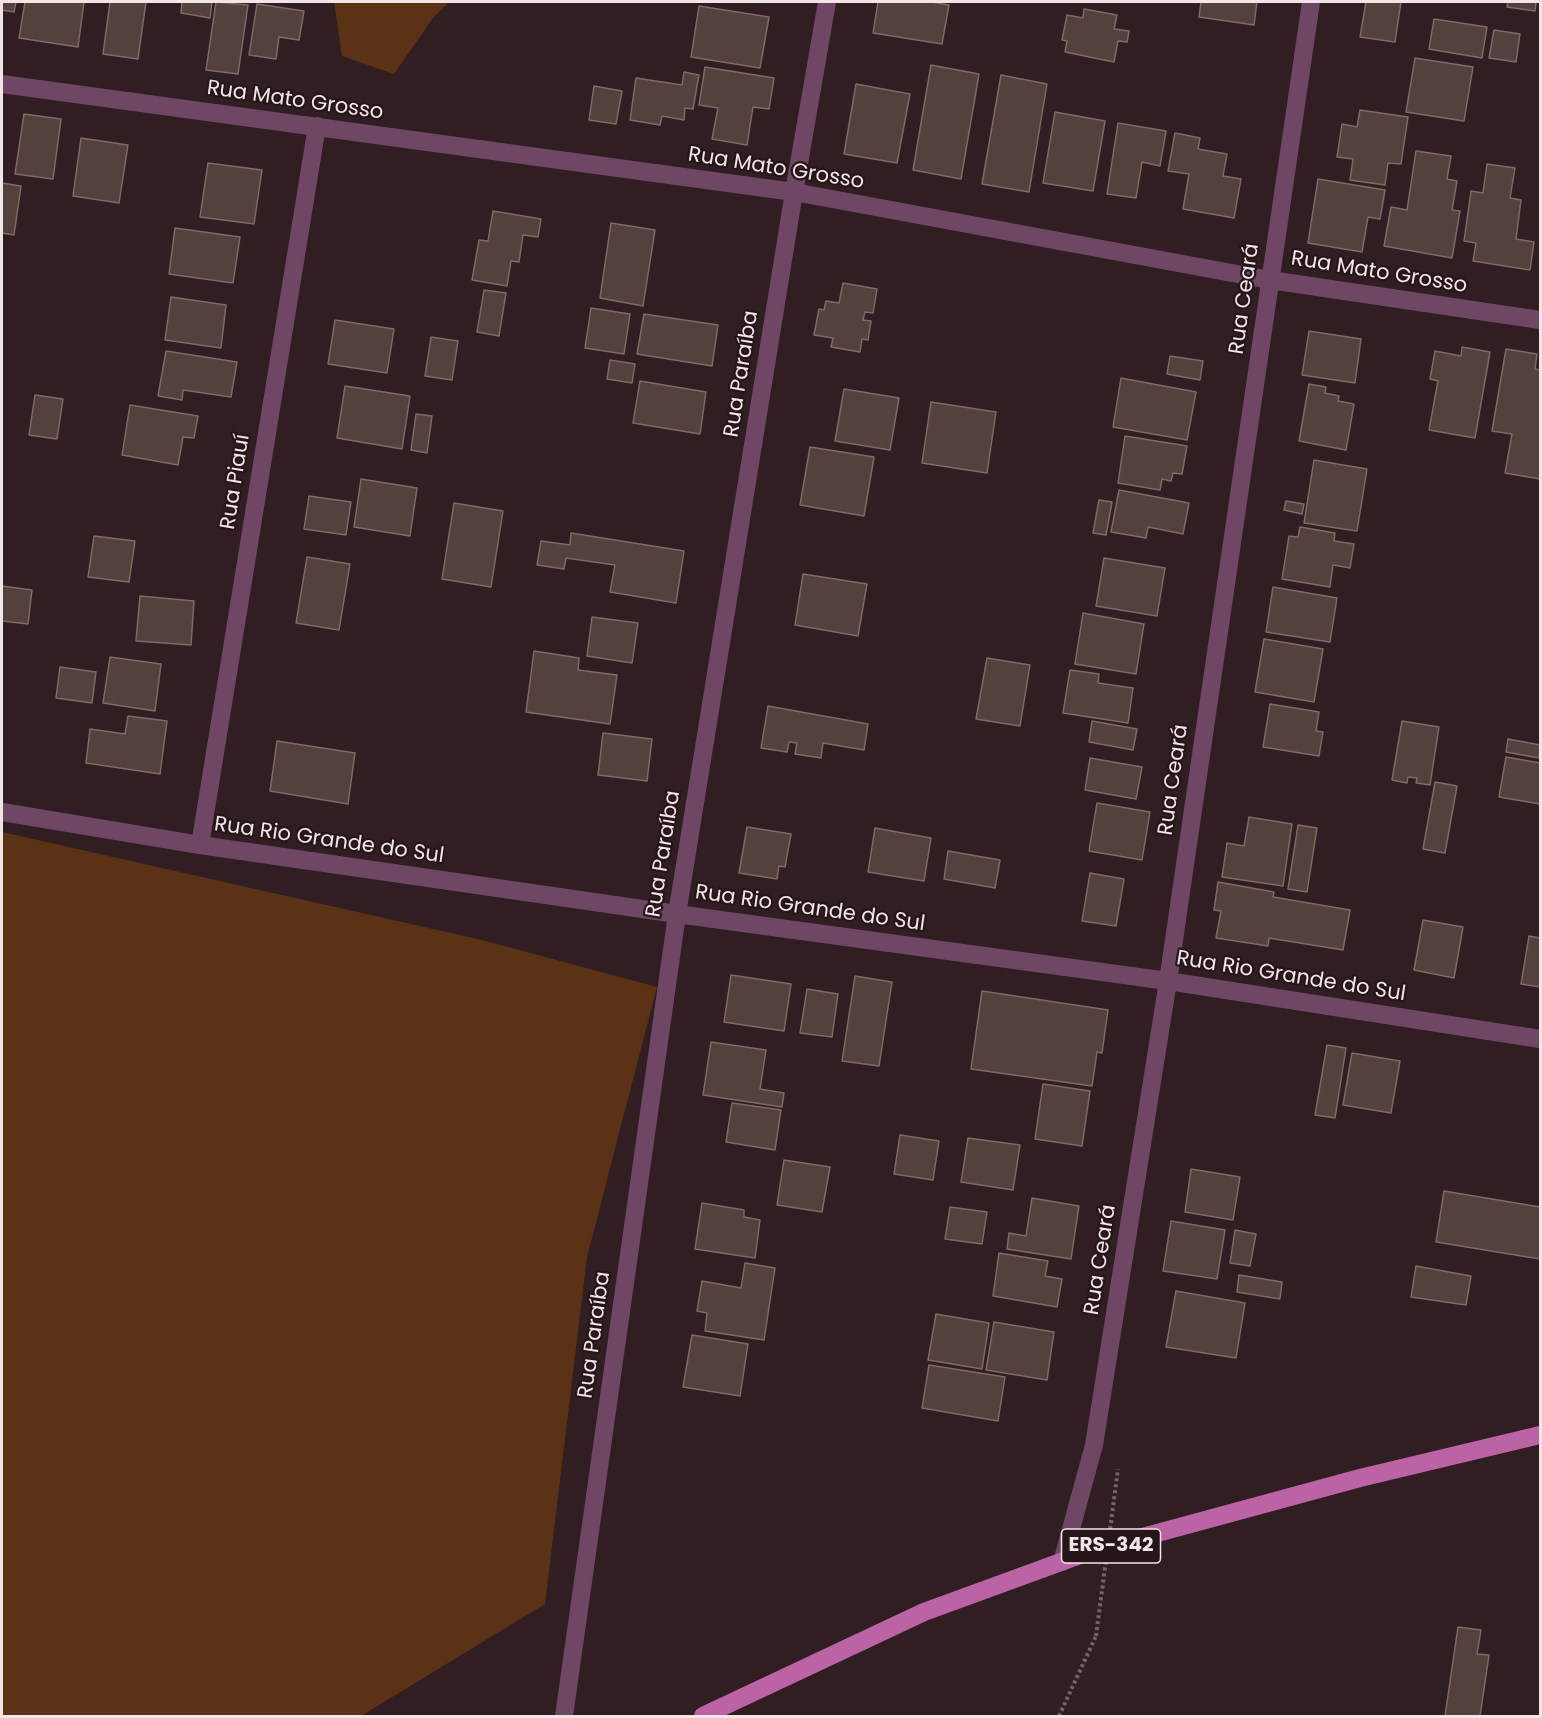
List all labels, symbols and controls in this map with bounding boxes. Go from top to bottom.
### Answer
street label: Rua Mato Grosso [205,76,385,126]
street label: Rua Mato Grosso [686,143,866,195]
street label: Rua Ceará [1225,242,1265,356]
street label: Rua Mato Grosso [1289,247,1469,299]
street label: Rua Paraíba [720,309,764,439]
street label: Rua Piauí [216,433,256,531]
street label: Rua Ceará [1154,723,1194,837]
street label: Rua Paraíba [642,789,686,919]
street label: Rua Rio Grande do Sul [212,812,446,870]
street label: Rua Rio Grande do Sul [693,880,927,938]
street label: Rua Rio Grande do Sul [1175,946,1407,1008]
street label: Rua Ceará [1080,1203,1122,1317]
street label: Rua Paraíba [574,1270,616,1400]
road number: ERS-342 [1062,1529,1160,1563]

